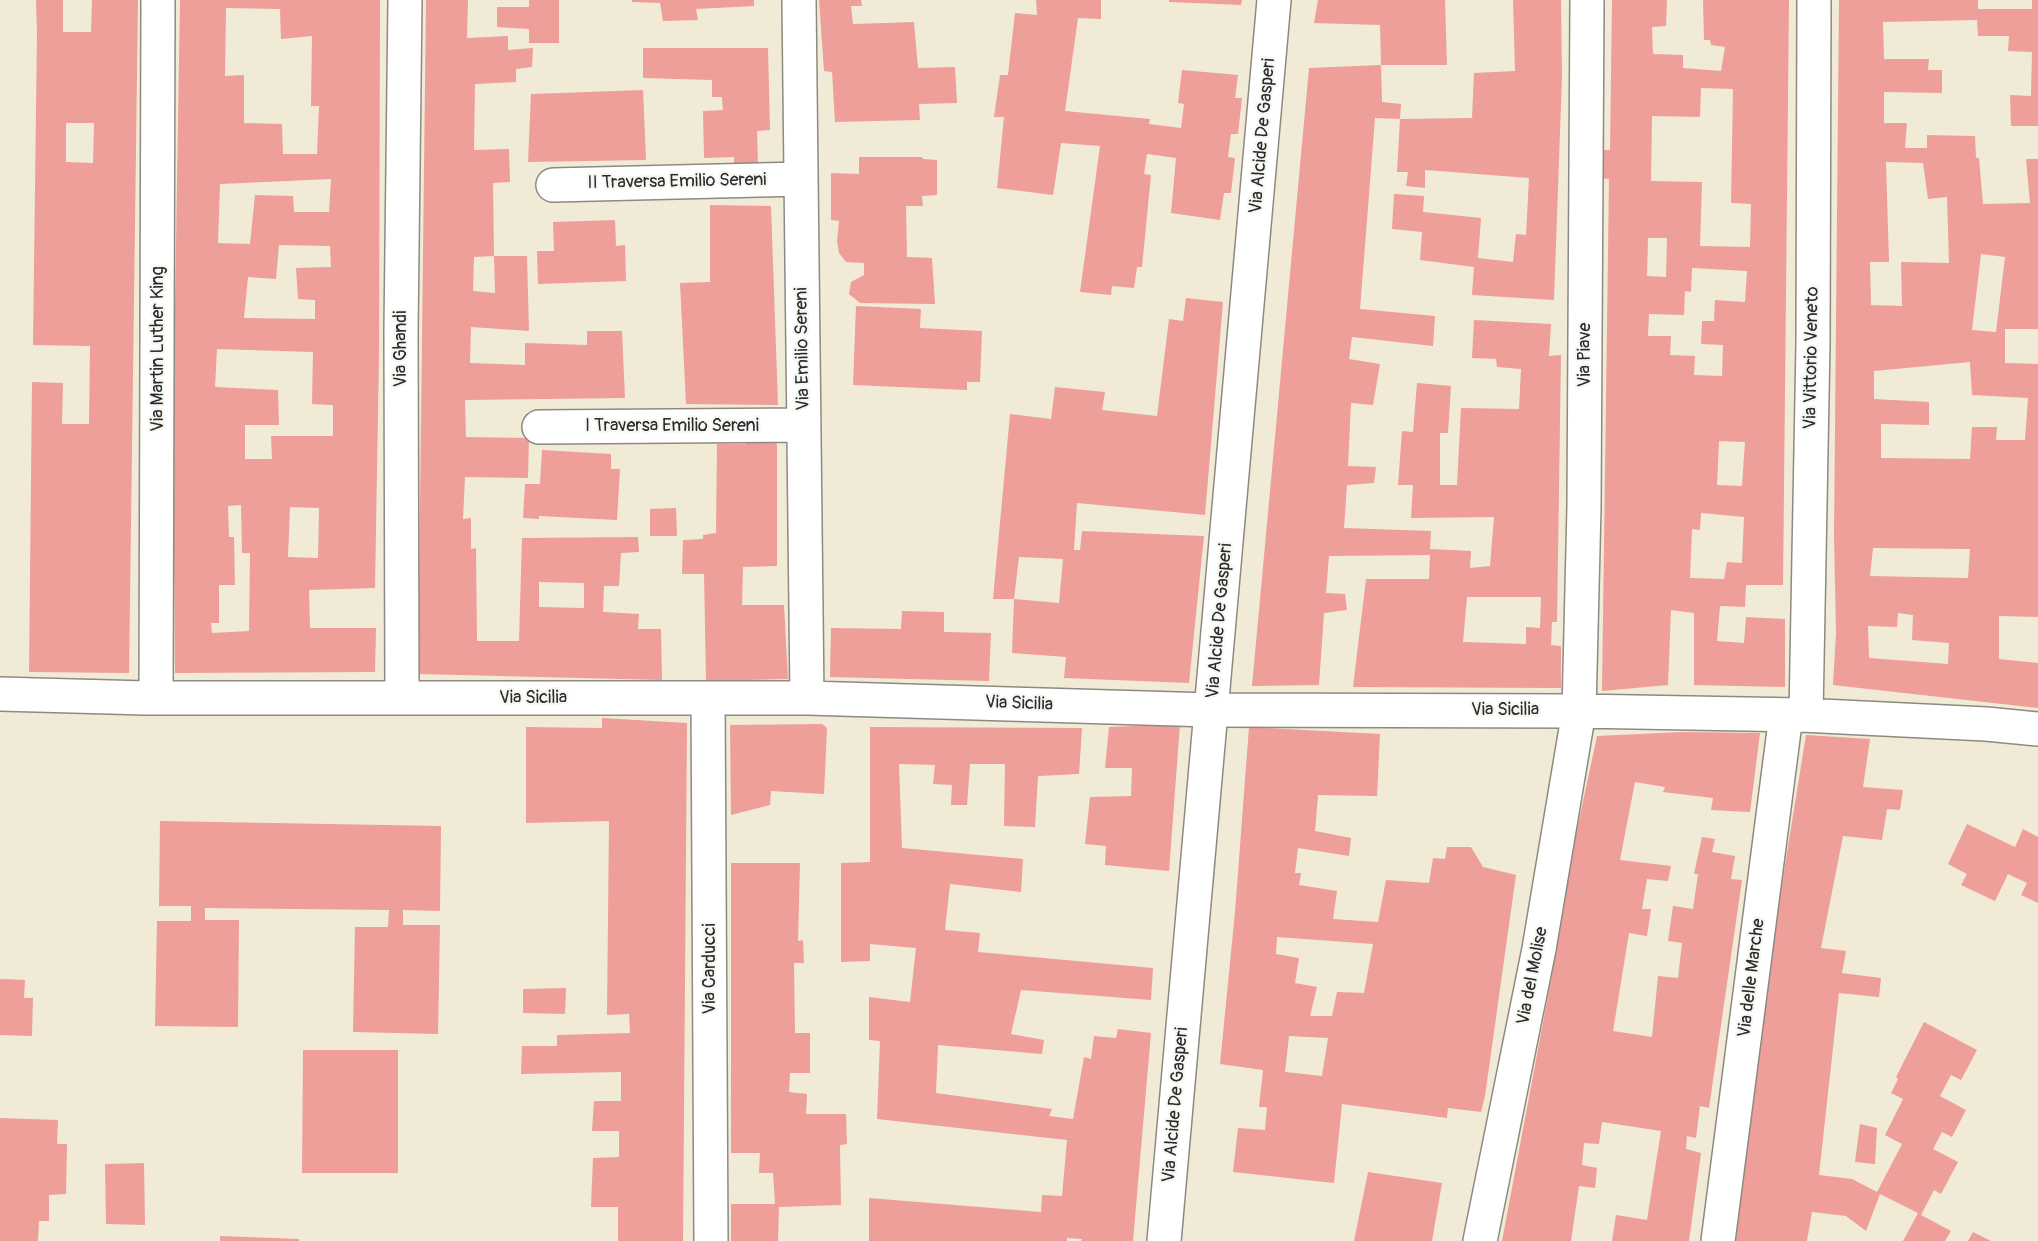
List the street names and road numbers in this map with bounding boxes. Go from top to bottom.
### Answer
street label: Via Alcide De Gasperi [1245,57,1281,215]
street label: II Traversa Emilio Sereni [587,170,767,194]
street label: Via Martin Luther King [147,266,169,432]
street label: Via Vittorio Veneto [1800,286,1824,430]
street label: Via Emilio Sereni [791,287,815,411]
street label: Via Ghandi [390,311,412,387]
street label: Via Piave [1574,323,1596,387]
street label: I Traversa Emilio Sereni [585,415,759,437]
street label: Via Alcide De Gasperi [1202,542,1238,700]
street label: Via Sicilia [499,687,567,709]
street label: Via Sicilia [985,692,1053,716]
street label: Via Sicilia [1471,699,1539,721]
street label: Via delle Marche [1734,917,1770,1039]
street label: Via Carducci [699,923,721,1015]
street label: Via del Molise [1513,925,1553,1027]
street label: Via Alcide De Gasperi [1158,1026,1194,1184]

